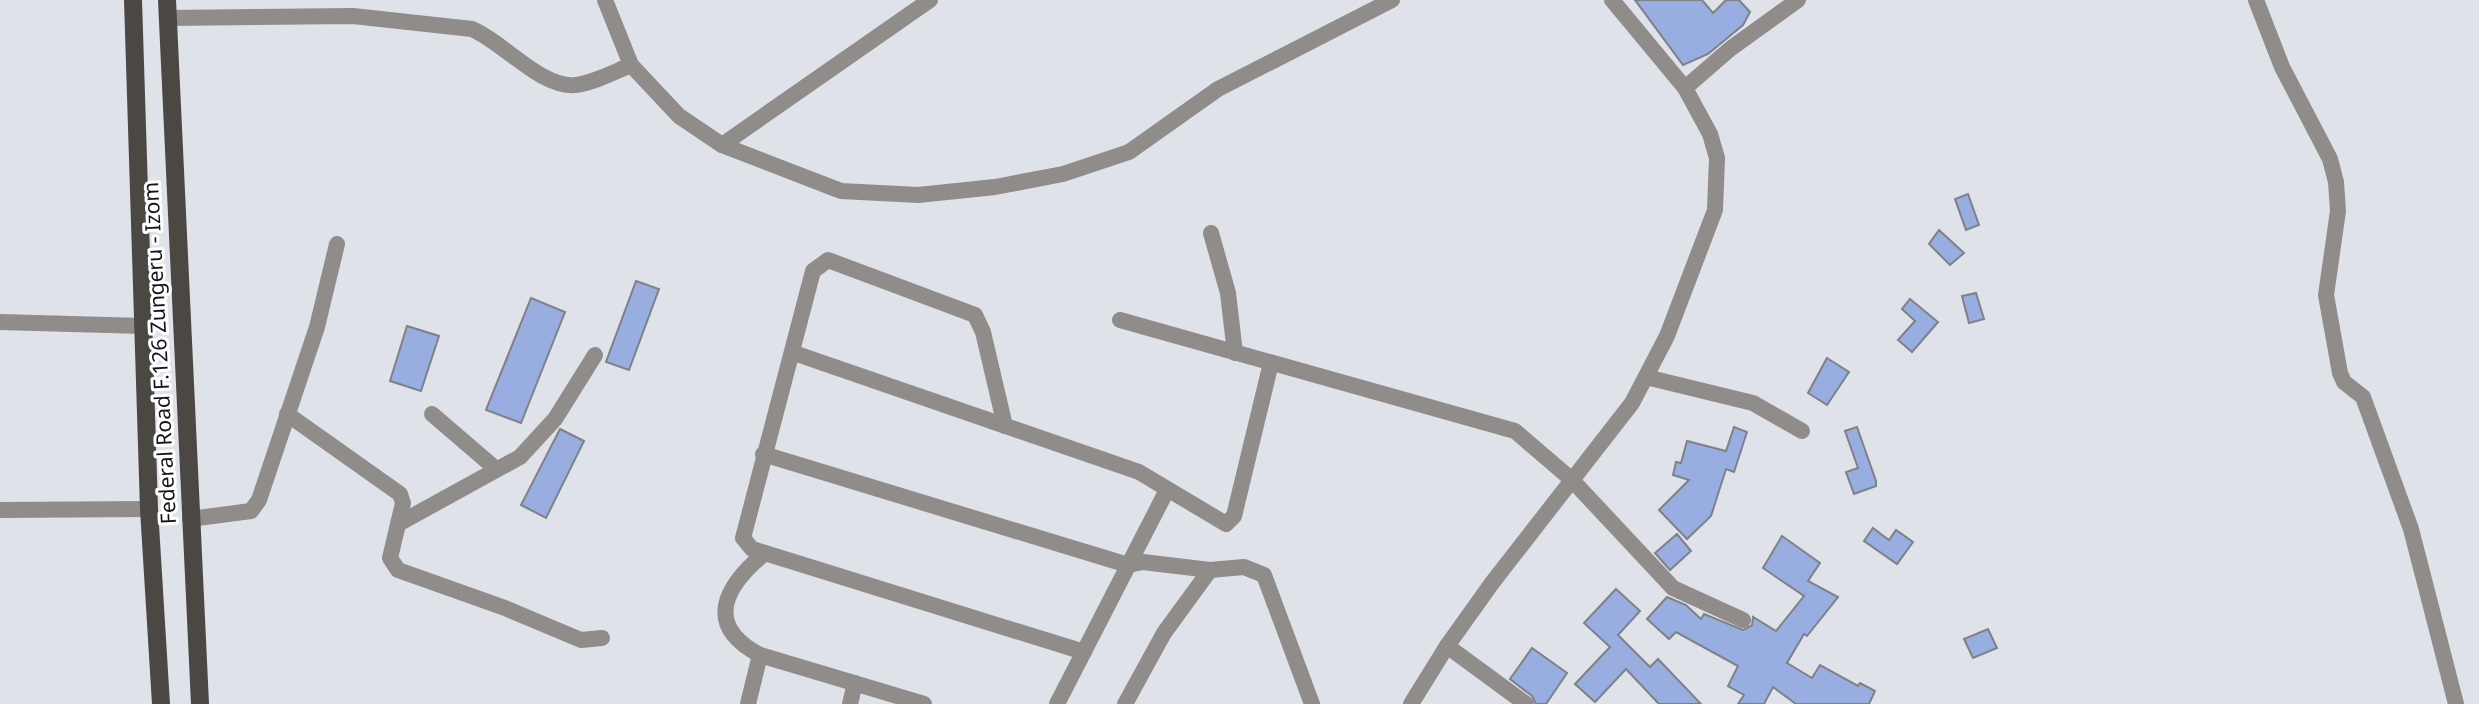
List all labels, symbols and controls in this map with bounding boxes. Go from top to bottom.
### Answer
street label: Federal Road F.126 Zungeru - Izom [136,181,182,525]

